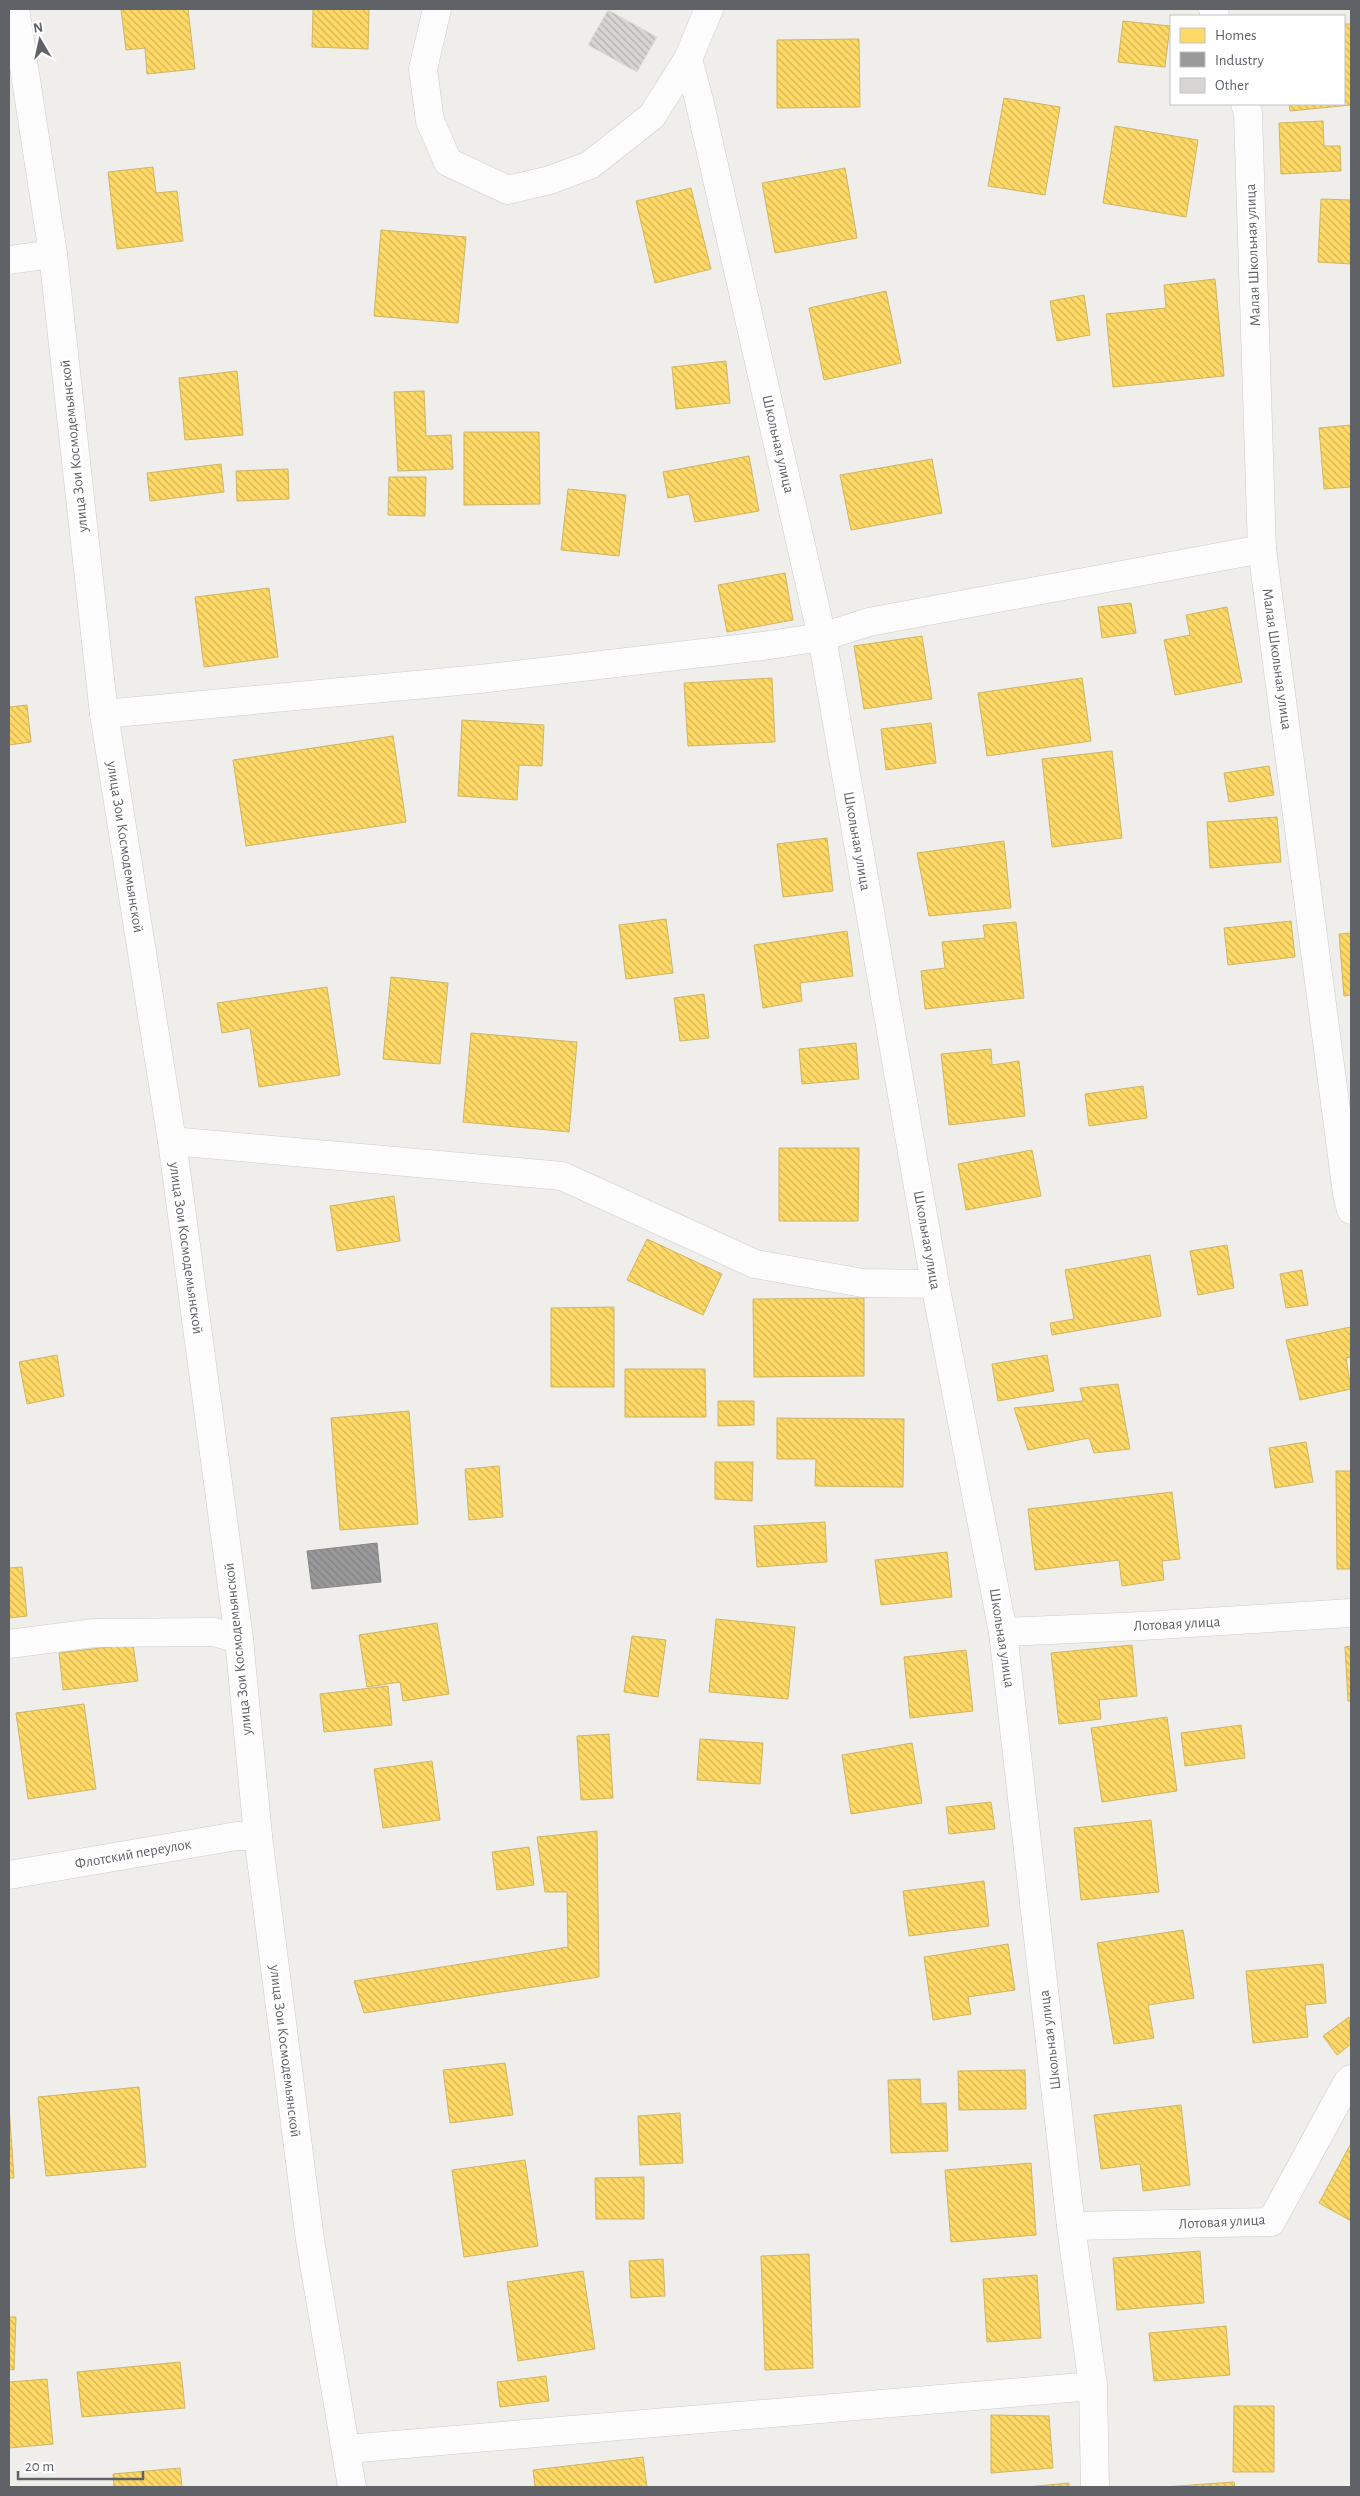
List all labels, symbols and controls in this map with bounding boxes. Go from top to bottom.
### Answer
north arrow [15,15,65,65]
legend [1170,15,1345,105]
text: N [32,20,44,36]
text: Homes [1215,28,1257,43]
text: Industry [1215,53,1264,68]
text: Other [1215,78,1249,93]
street label: Малая Школьная улица [1243,183,1263,327]
street label: улица Зои Космодемьянской [57,359,91,534]
street label: Школьная улица [759,393,797,495]
street label: Малая Школьная улица [1260,587,1294,731]
street label: улица Зои Космодемьянской [104,759,146,934]
street label: Школьная улица [841,790,873,892]
street label: улица Зои Космодемьянской [166,1160,206,1335]
street label: Школьная улица [911,1189,943,1291]
street label: улица Зои Космодемьянской [221,1562,255,1737]
street label: Школьная улица [987,1587,1017,1689]
street label: Лотовая улица [1133,1614,1221,1634]
street label: Флотский переулок [74,1836,192,1872]
street label: улица Зои Космодемьянской [267,1963,303,2138]
street label: Школьная улица [1036,1989,1064,2091]
street label: Лотовая улица [1178,2212,1266,2232]
scale bar [18,2448,142,2480]
text: 20 m [25,2459,54,2474]

